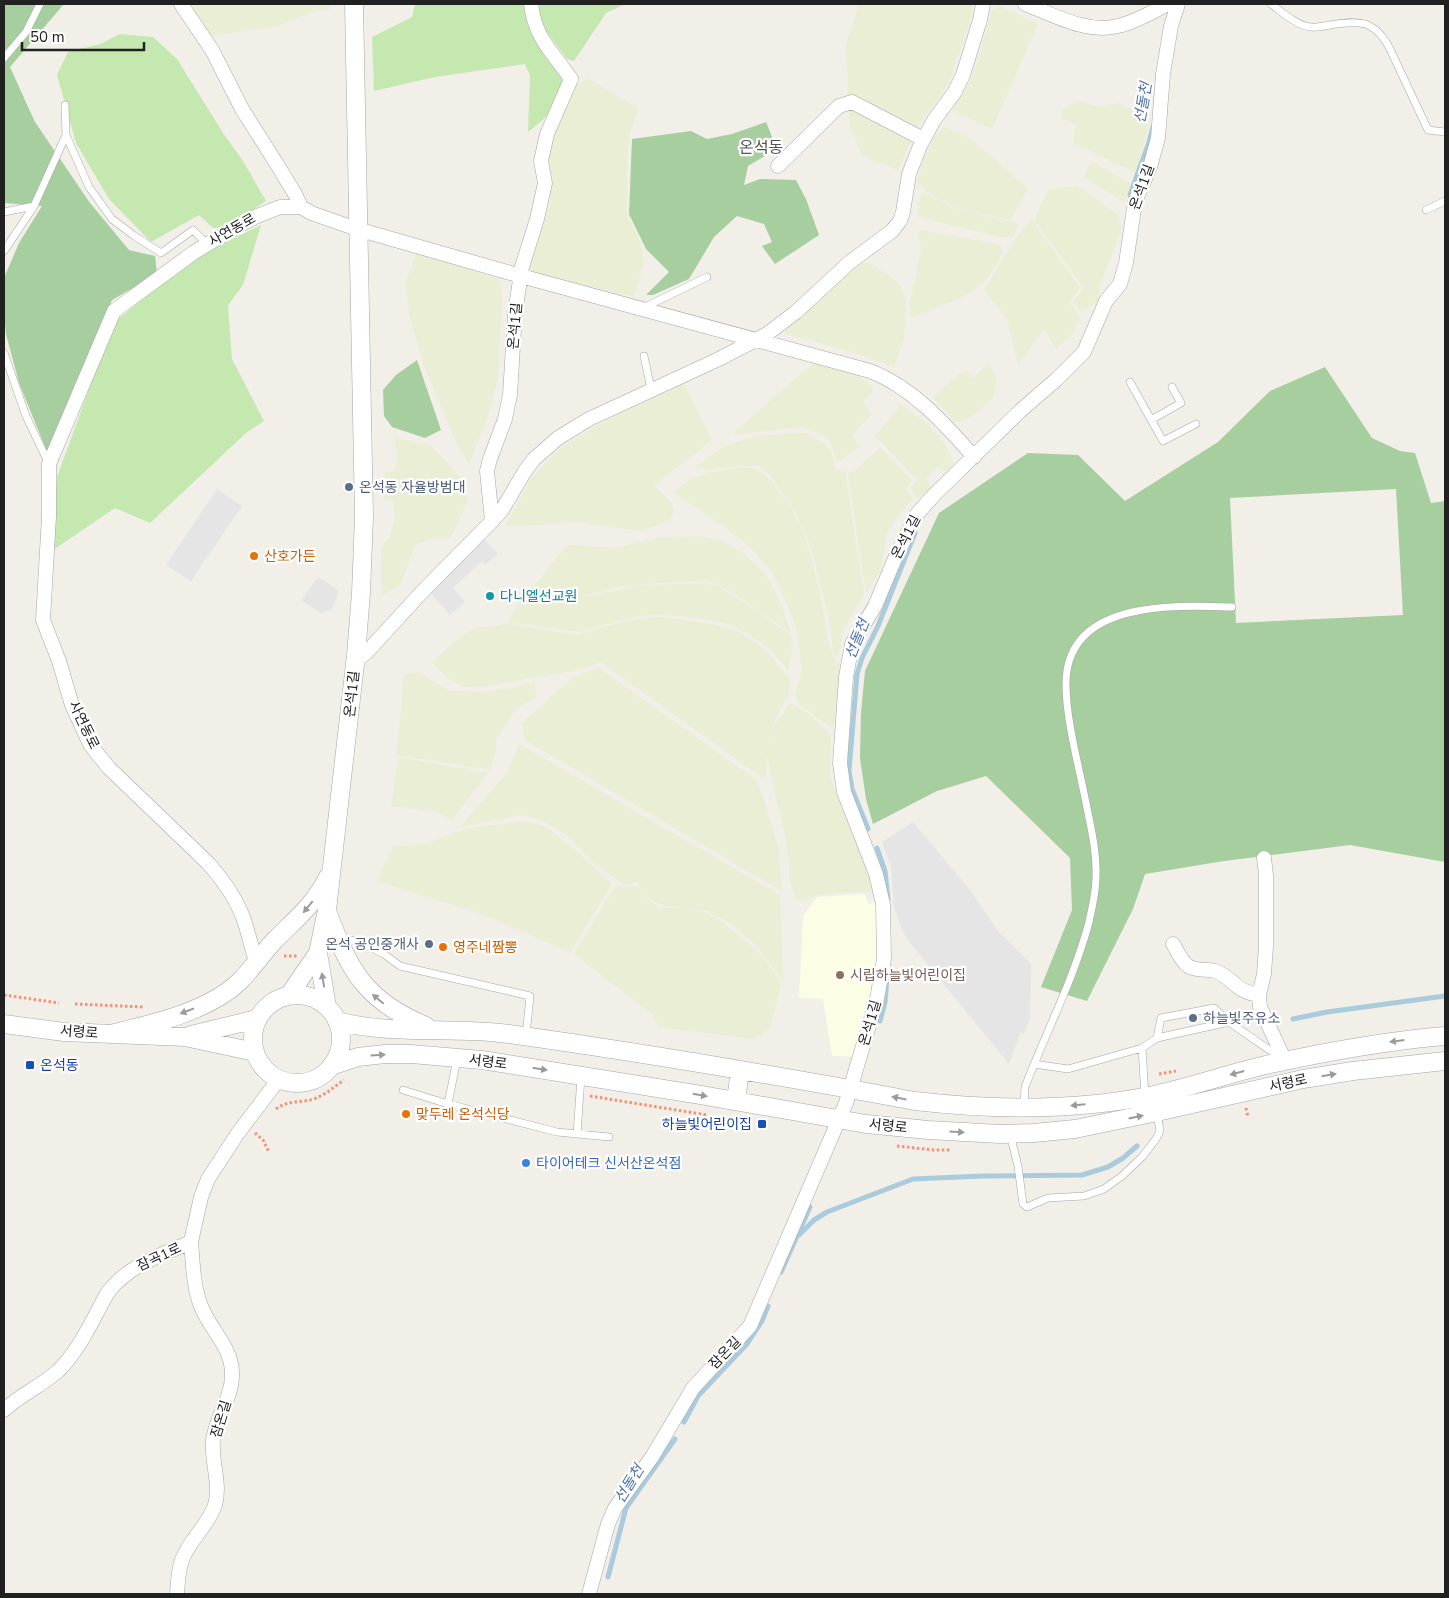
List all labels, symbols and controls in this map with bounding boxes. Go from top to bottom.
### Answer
scale bar [22,20,145,52]
text: 50 m [30,27,65,47]
water label: 선돌천 [1130,79,1157,125]
district label: 온석동 [739,137,783,159]
street label: 온석1길 [1125,162,1159,212]
street label: 사연동로 [205,209,259,251]
street label: 온석1길 [503,302,527,350]
place label: 온석동 자율방범대 [359,478,466,497]
marker: 온석동 자율방범대 [343,481,355,493]
street label: 온석1길 [887,512,925,562]
place label: 산호가든 [264,547,316,566]
marker: 산호가든 [248,550,260,562]
place label: 다니엘선교원 [500,587,577,606]
marker: 다니엘선교원 [484,590,496,602]
water label: 선돌천 [840,614,875,662]
street label: 온석1길 [340,670,364,718]
street label: 사연동로 [64,698,104,752]
one-way arrow [303,900,314,913]
place label: 온석 공인중개사 [325,935,419,954]
marker: 온석 공인중개사 [423,938,435,950]
place label: 영주네짬뽕 [453,938,518,957]
marker: 영주네짬뽕 [437,941,449,953]
place label: 시립하늘빛어린이집 [850,966,966,985]
marker: 시립하늘빛어린이집 [834,969,846,981]
one-way arrow [318,972,326,988]
one-way arrow [372,993,385,1004]
street label: 온석1길 [854,998,886,1048]
one-way arrow [179,1007,194,1015]
place label: 하늘빛주유소 [1203,1009,1280,1028]
marker: 하늘빛주유소 [1187,1012,1199,1024]
street label: 서령로 [59,1021,99,1043]
one-way arrow [1388,1038,1404,1046]
one-way arrow [371,1050,387,1058]
street label: 서령로 [468,1050,508,1074]
place label: 온석동 [40,1056,79,1075]
marker: 온석동 [24,1059,36,1071]
one-way arrow [532,1065,548,1073]
one-way arrow [1230,1069,1245,1077]
street label: 서령로 [1267,1070,1309,1096]
one-way arrow [1321,1071,1337,1079]
one-way arrow [693,1091,709,1099]
one-way arrow [891,1093,907,1101]
one-way arrow [1070,1101,1086,1109]
place label: 맞두레 온석식당 [416,1105,510,1124]
marker: 맞두레 온석식당 [400,1108,412,1120]
one-way arrow [1128,1113,1143,1121]
place label: 하늘빛어린이집 [662,1115,752,1134]
street label: 서령로 [868,1115,908,1137]
marker: 하늘빛어린이집 [756,1118,768,1130]
one-way arrow [949,1128,965,1136]
place label: 타이어테크 신서산온석점 [536,1154,681,1173]
marker: 타이어테크 신서산온석점 [520,1157,532,1169]
street label: 잠곡1로 [134,1238,184,1276]
street label: 잠온길 [705,1333,745,1373]
street label: 잠온길 [206,1398,236,1440]
water label: 선돌천 [610,1459,650,1507]

